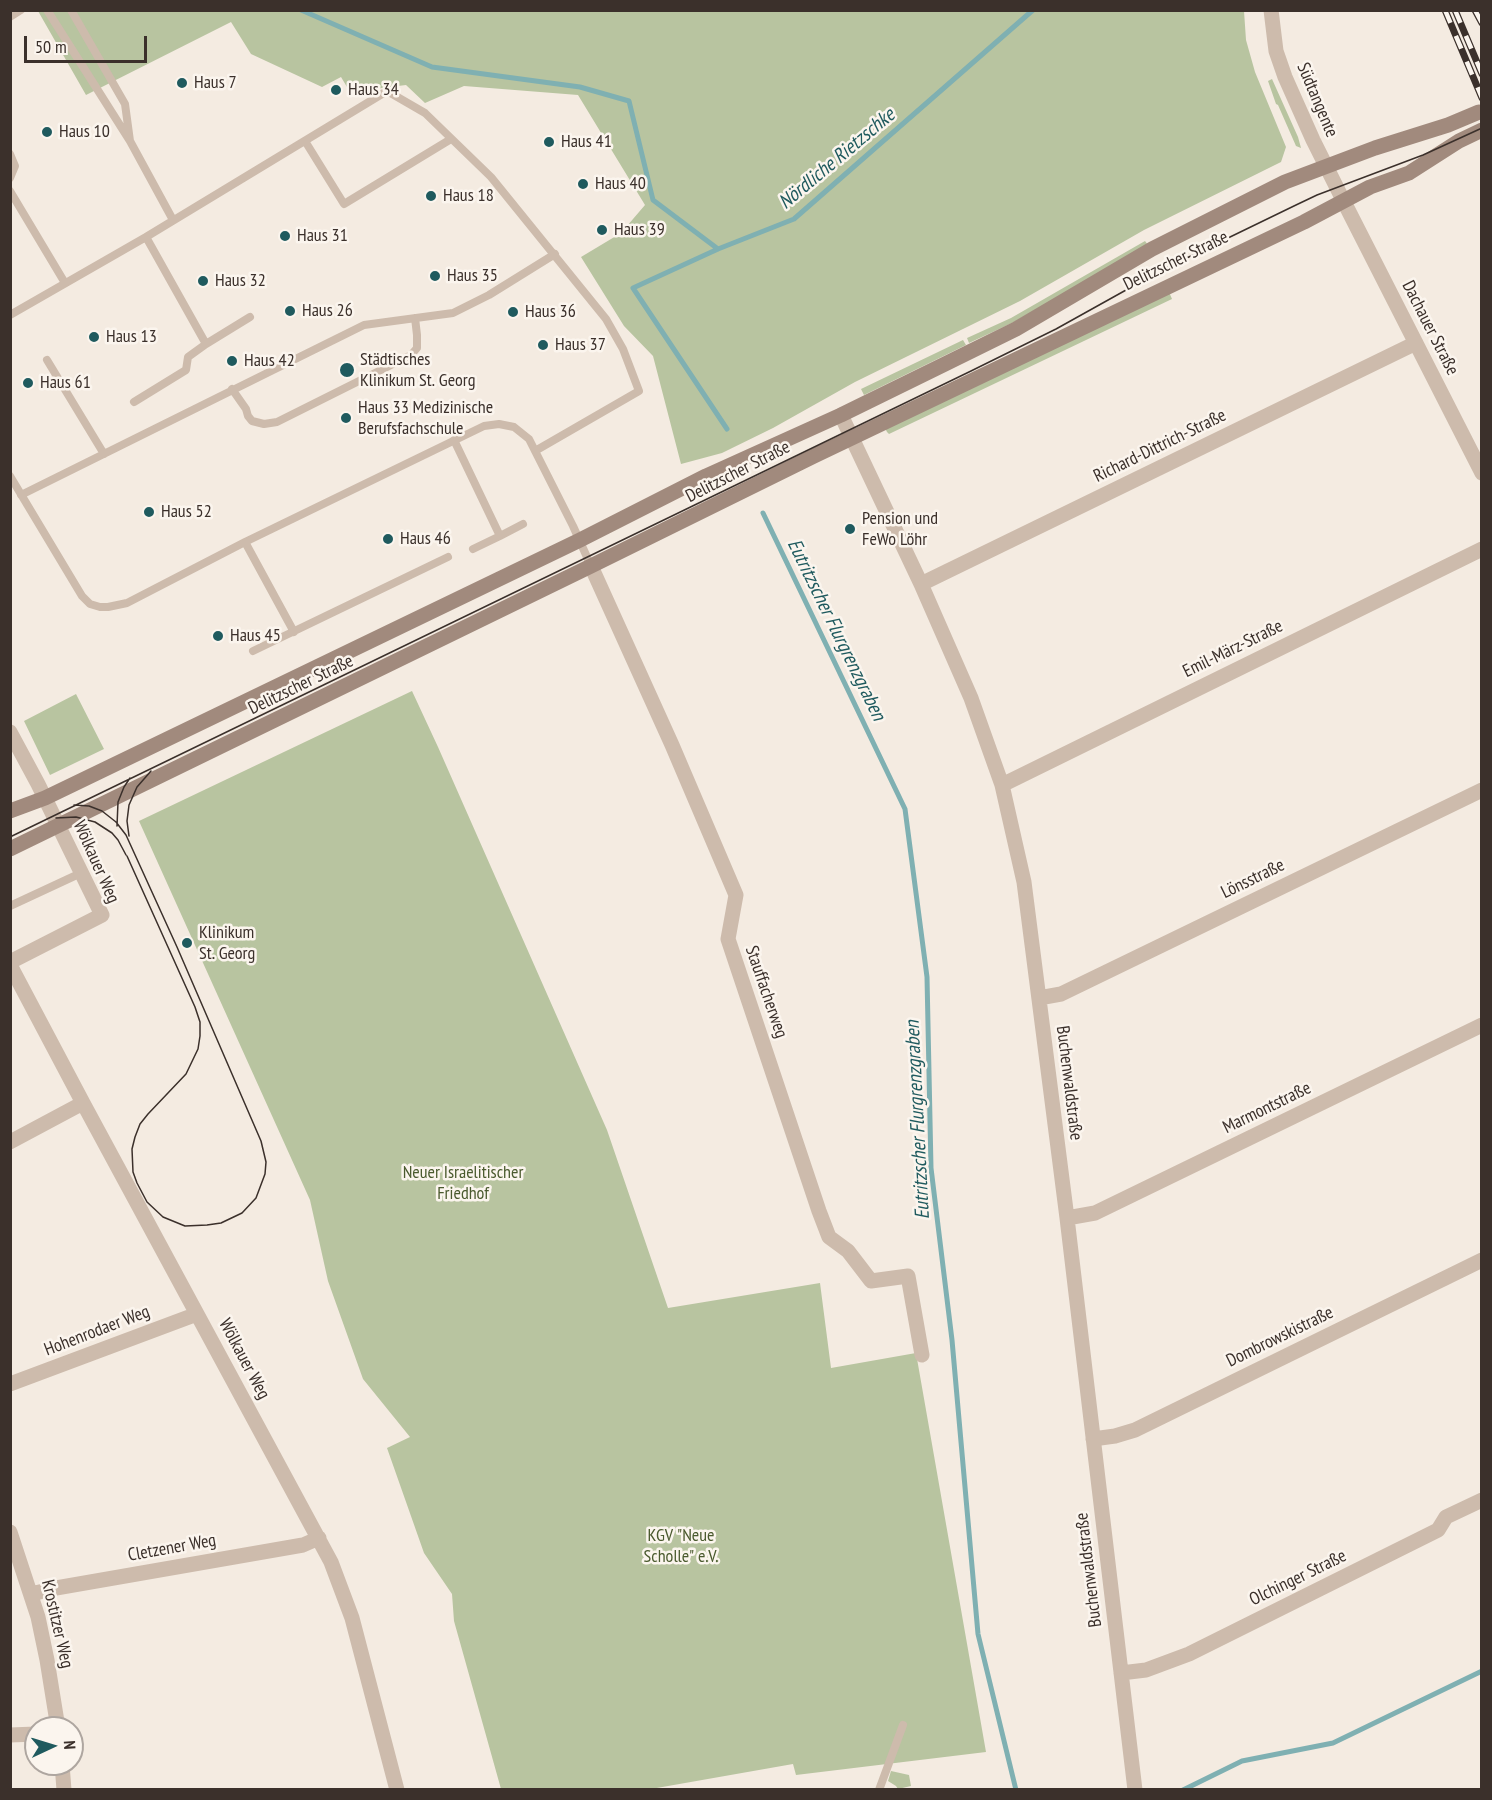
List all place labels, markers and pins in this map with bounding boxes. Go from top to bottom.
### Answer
place label: Haus 7 [194,72,237,94]
marker: Haus 7 [175,76,189,90]
place label: Haus 34 [348,79,399,101]
marker: Haus 34 [329,83,343,97]
place label: Haus 10 [59,121,110,143]
marker: Haus 10 [40,125,54,139]
place label: Haus 41 [561,131,612,153]
marker: Haus 41 [542,135,556,149]
place label: Haus 40 [595,173,646,195]
marker: Haus 40 [576,177,590,191]
place label: Haus 18 [443,185,494,207]
marker: Haus 18 [424,189,438,203]
place label: Haus 39 [614,219,665,241]
marker: Haus 39 [595,223,609,237]
place label: Haus 31 [297,225,348,247]
marker: Haus 31 [278,229,292,243]
place label: Haus 35 [447,265,498,287]
marker: Haus 35 [428,269,442,283]
place label: Haus 32 [215,270,266,292]
marker: Haus 32 [196,274,210,288]
place label: Haus 26 [302,300,353,322]
place label: Haus 36 [525,301,576,323]
marker: Haus 26 [283,304,297,318]
marker: Haus 36 [506,305,520,319]
place label: Haus 13 [106,326,157,348]
marker: Haus 13 [87,330,101,344]
place label: Haus 37 [555,334,606,356]
marker: Haus 37 [536,338,550,352]
place label: Städtisches Klinikum St. Georg [360,349,475,392]
place label: Haus 42 [244,350,295,372]
marker: Haus 42 [225,354,239,368]
marker: Städtisches Klinikum St. Georg [338,361,356,379]
place label: Haus 61 [40,372,91,394]
marker: Haus 61 [21,376,35,390]
place label: Haus 33 Medizinische Berufsfachschule [358,397,493,440]
marker: Haus 33 Medizinische Berufsfachschule [339,411,353,425]
place label: Haus 52 [161,501,212,523]
marker: Haus 52 [142,505,156,519]
place label: Pension und FeWo Löhr [862,508,938,550]
marker: Pension und FeWo Löhr [843,522,857,536]
place label: Haus 46 [400,528,451,550]
marker: Haus 46 [381,532,395,546]
place label: Haus 45 [230,625,281,647]
marker: Haus 45 [211,629,225,643]
place label: Klinikum St. Georg [199,922,255,964]
marker: Klinikum St. Georg [180,936,194,950]

